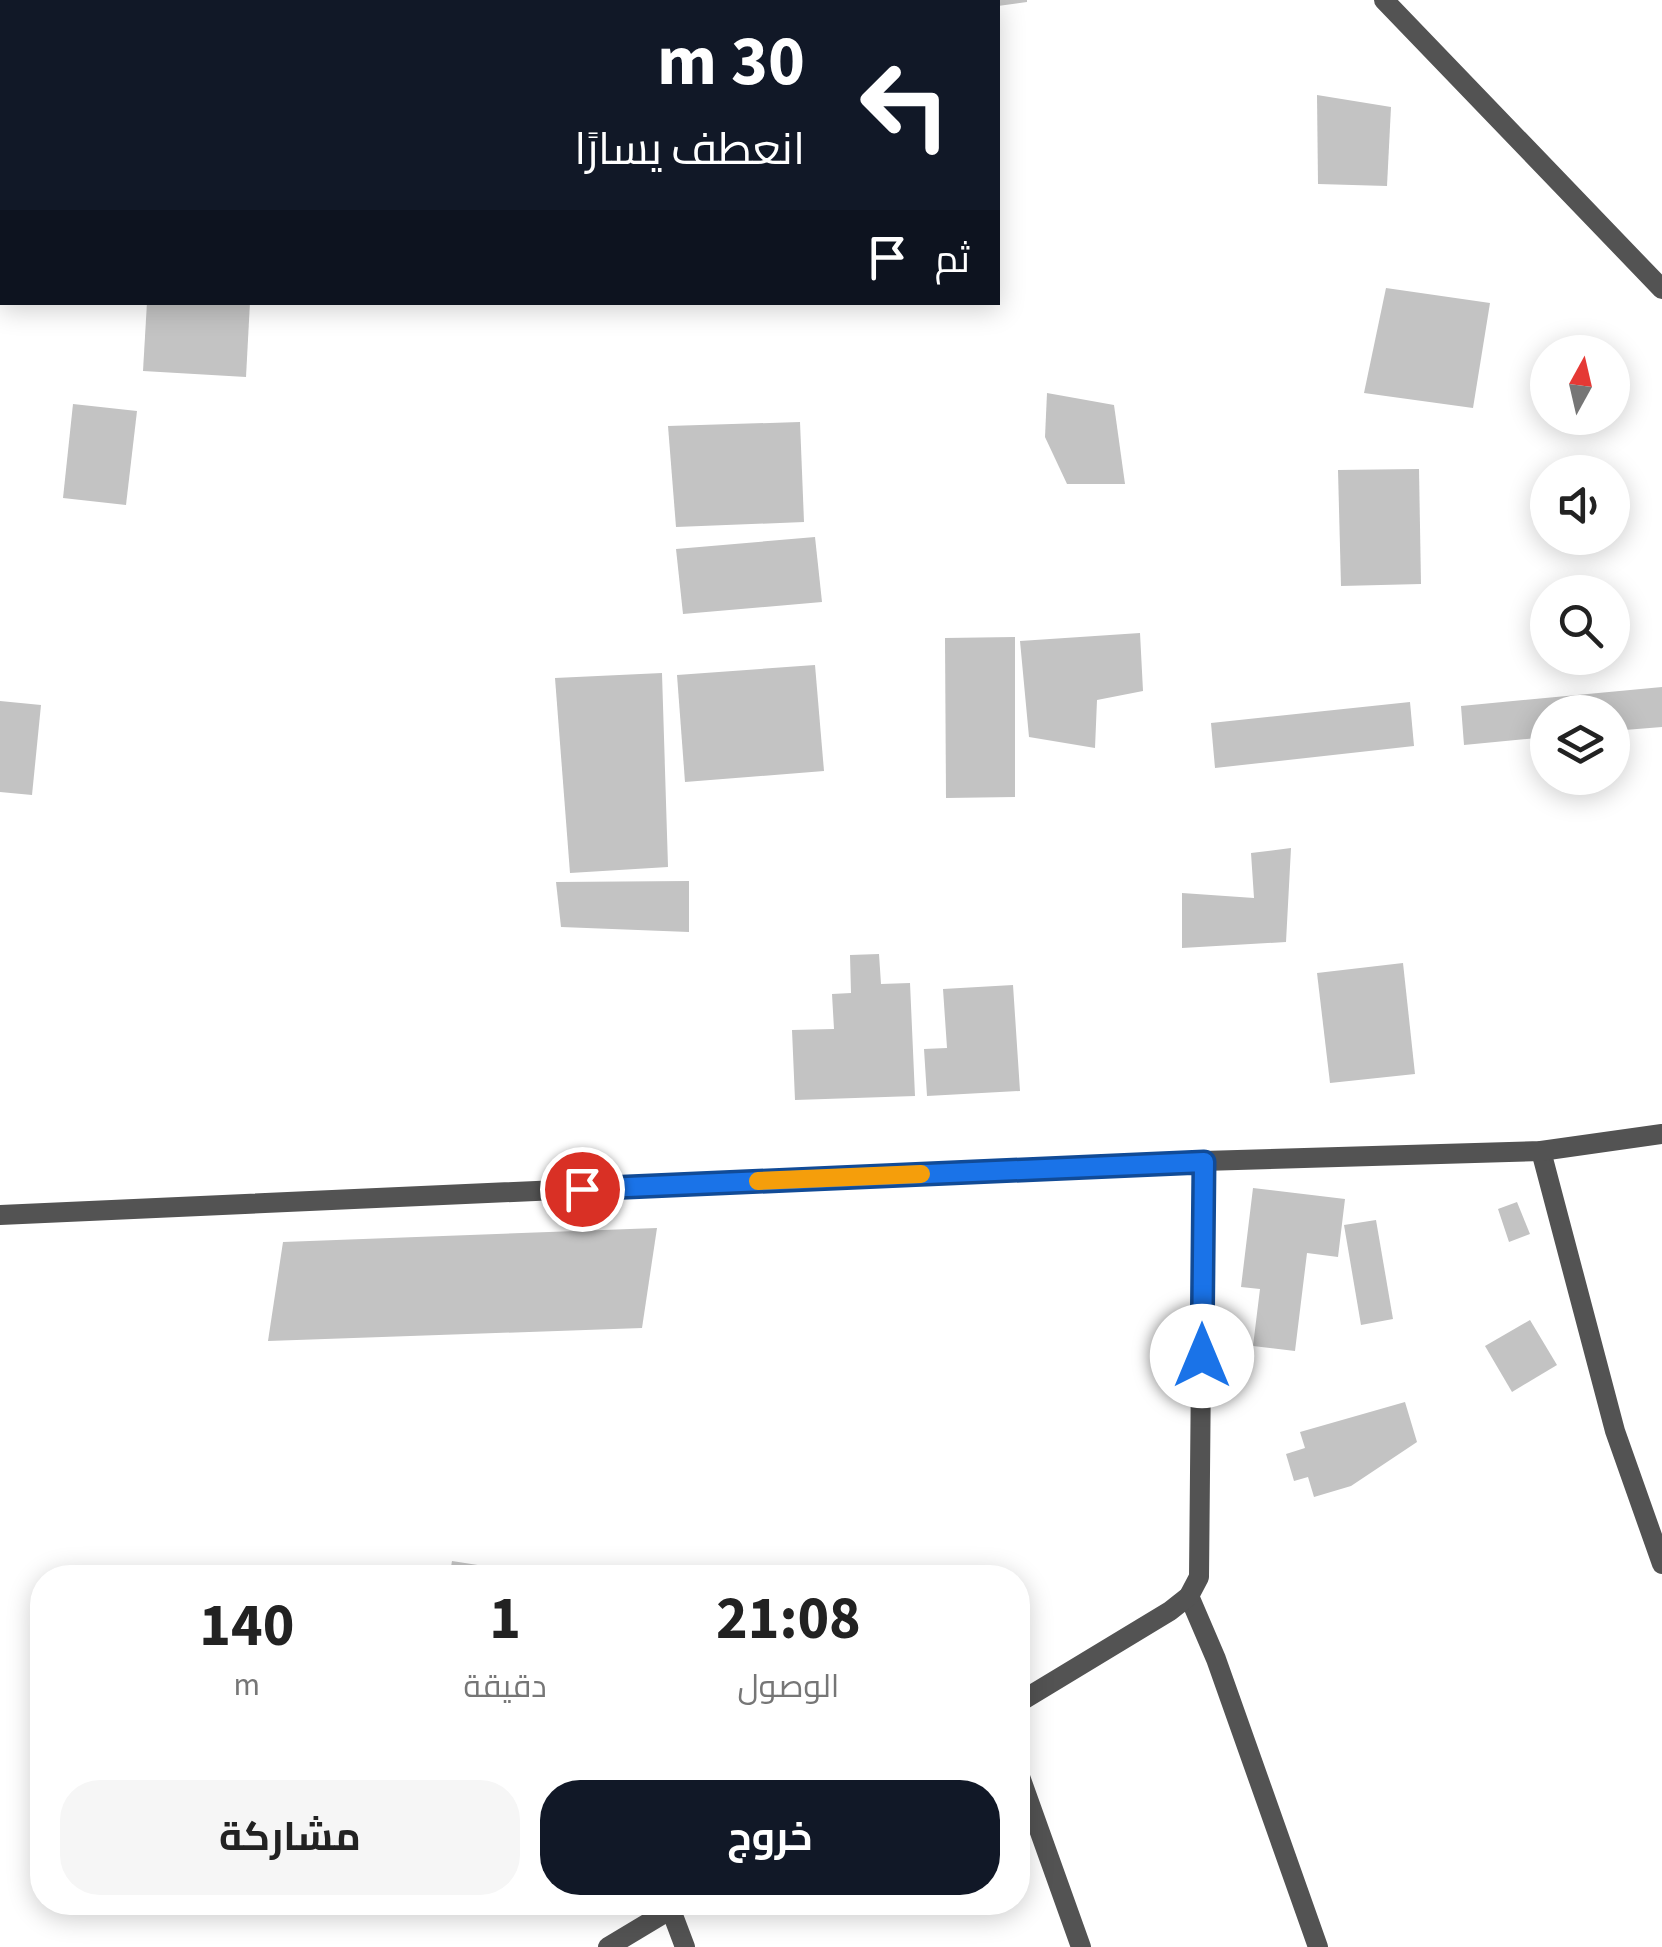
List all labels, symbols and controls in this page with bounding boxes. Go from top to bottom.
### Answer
text: 30 m [657,12,805,112]
icon: left [840,40,970,170]
text: انعطف يسارًا [574,118,805,182]
icon: arrive [860,230,915,285]
text: ثم [935,233,970,287]
north arrow [1530,335,1630,435]
map controls [1530,335,1630,795]
button: sound [1530,455,1630,555]
button: search [1530,575,1630,675]
button: layers [1530,695,1630,795]
pin [540,1147,625,1232]
icon: arrive [555,1162,610,1217]
position arrow [1150,1304,1254,1408]
text: 1 [489,1577,521,1662]
text: 21:08 [716,1577,861,1662]
text: 140 [199,1584,294,1669]
text: m [234,1662,260,1708]
text: دقيقة [464,1664,547,1710]
text: الوصول [737,1664,839,1710]
button: مشاركة [60,1780,520,1895]
button: خروج [540,1780,1000,1895]

